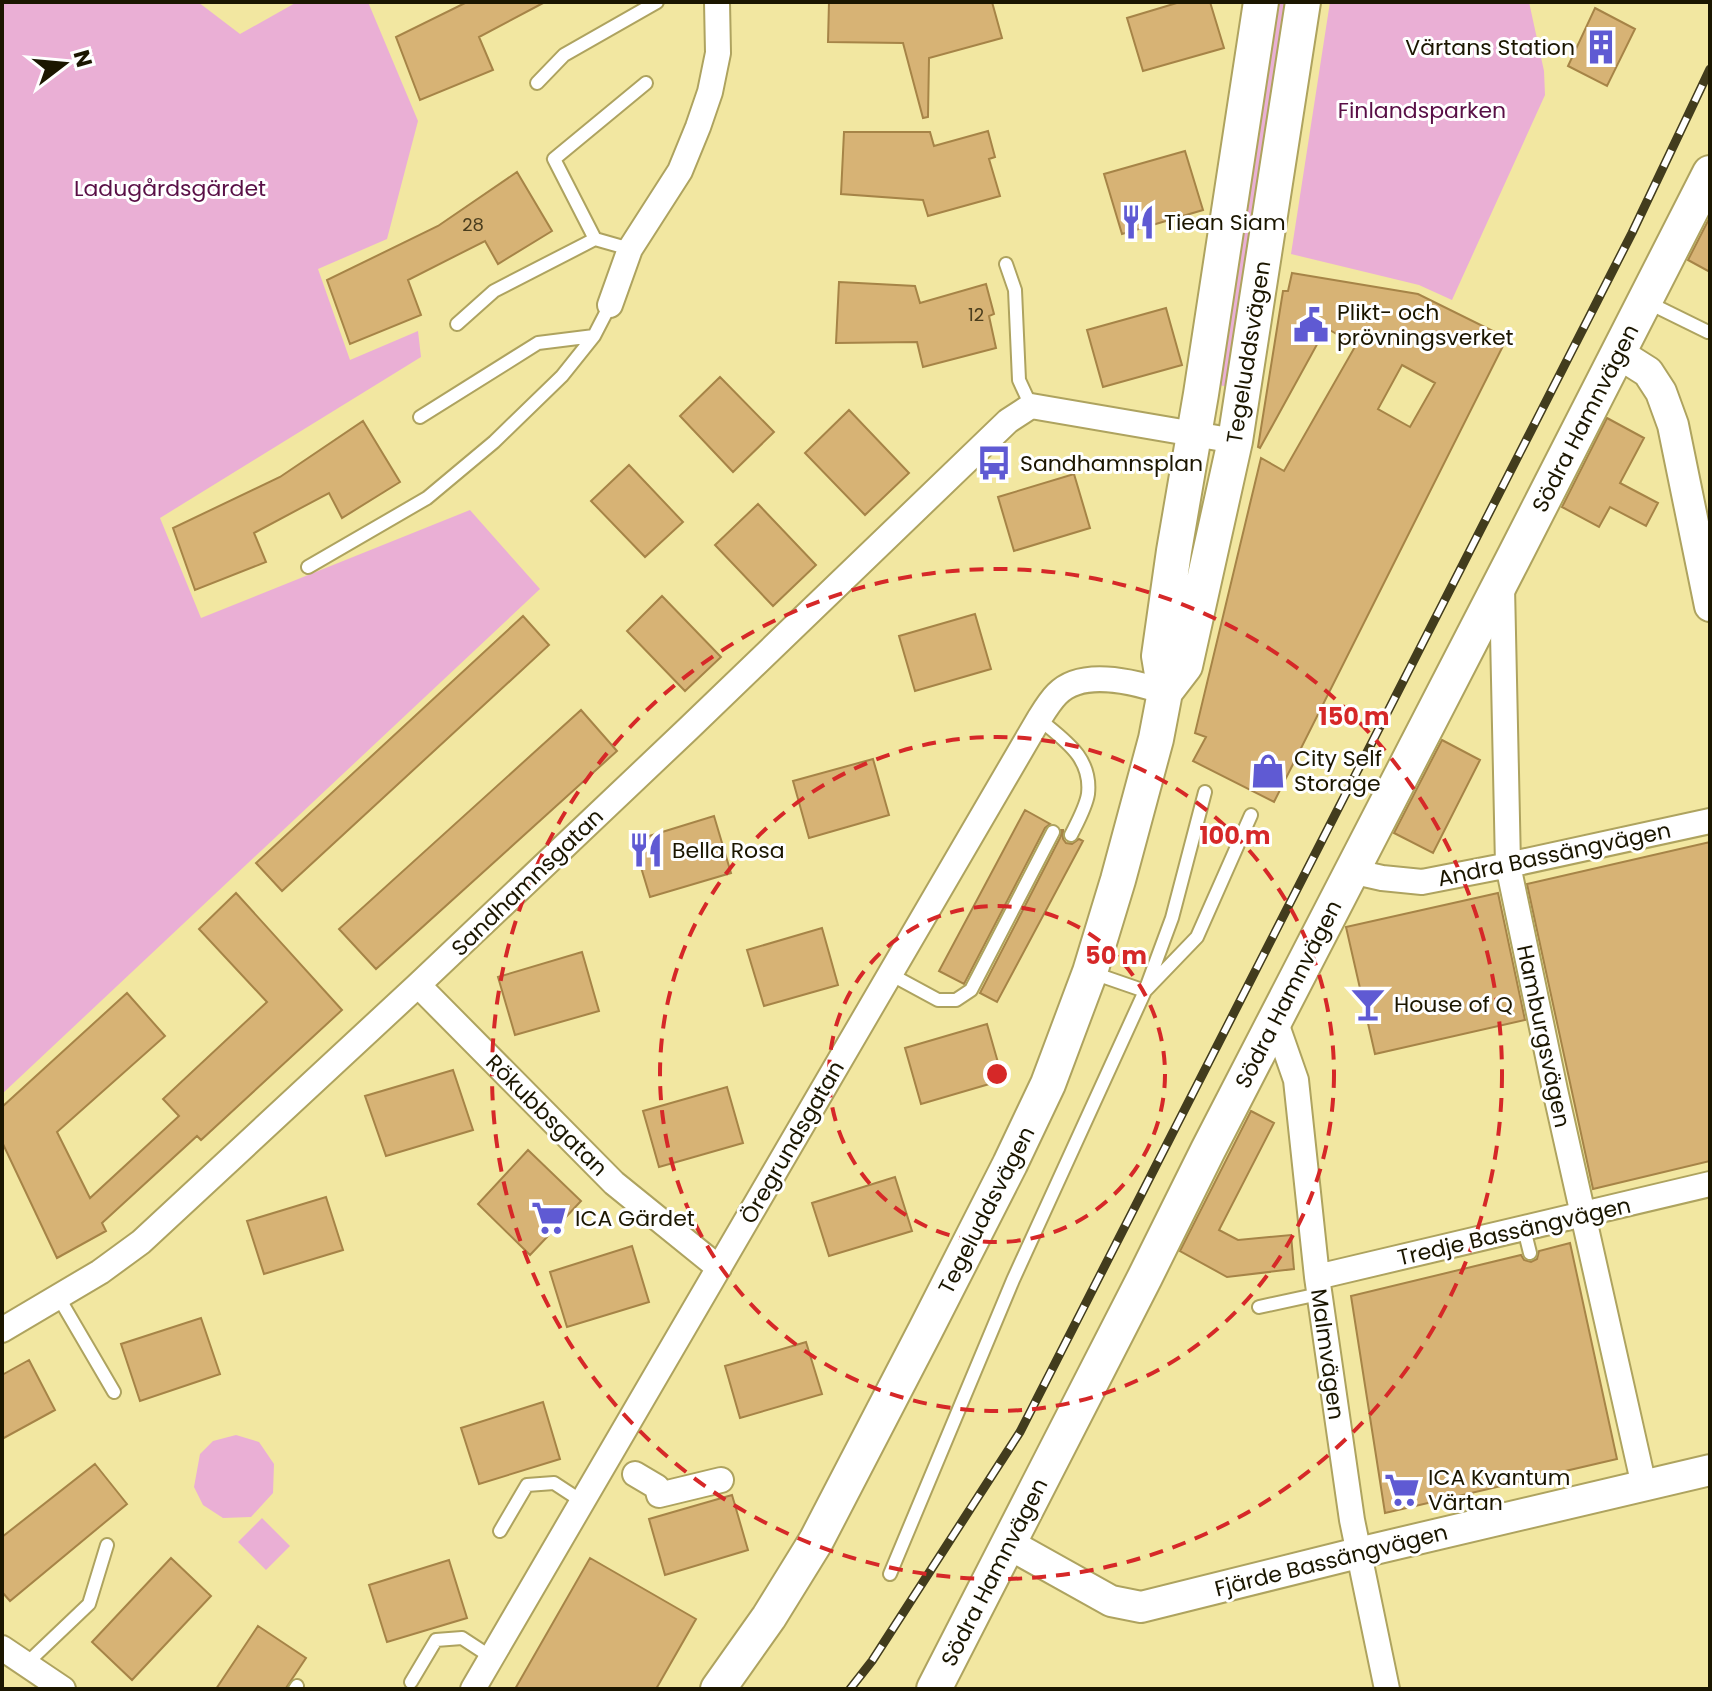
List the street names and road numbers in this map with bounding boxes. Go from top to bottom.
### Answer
street label: Tegeluddsvägen [1219,258,1278,446]
street label: Södra Hamnvägen [1525,319,1646,518]
street label: Sandhamnsgatan [444,802,610,963]
street label: Andra Bassängvägen [1435,815,1674,894]
street label: Södra Hamnvägen [1228,895,1349,1094]
street label: Hamburgsvägen [1509,942,1578,1130]
street label: Rökubbsgatan [479,1048,614,1183]
street label: Öregrundsgatan [733,1055,852,1229]
street label: Tegeluddsvägen [931,1121,1042,1300]
street label: Tredje Bassängvägen [1394,1190,1634,1273]
street label: Malmvägen [1303,1287,1352,1421]
street label: Södra Hamnvägen [934,1473,1055,1672]
street label: Fjärde Bassängvägen [1211,1517,1451,1604]

